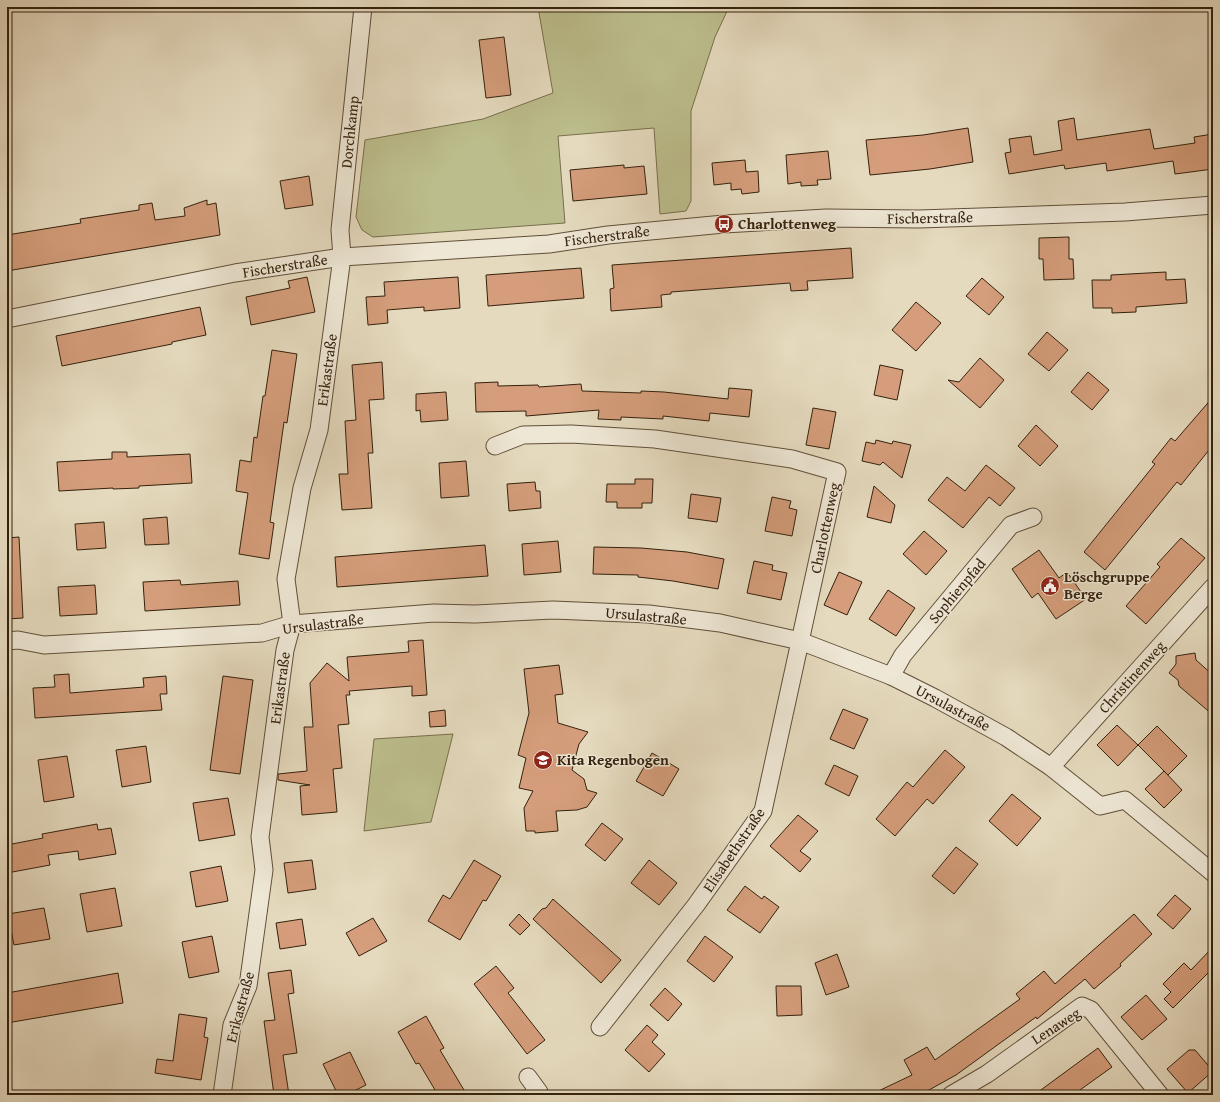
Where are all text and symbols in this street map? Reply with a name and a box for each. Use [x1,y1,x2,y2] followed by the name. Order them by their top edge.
[335,95,364,169] street label: Dorchkamp
[887,206,973,229] street label: Fischerstraße
[713,213,735,235] bus stop icon: Charlottenweg
[738,213,836,234] place label: Charlottenweg
[563,220,651,251] street label: Fischerstraße
[241,248,329,283] street label: Fischerstraße
[311,332,342,407] street label: Erikastraße
[805,480,845,575] street label: Charlottenweg
[923,554,990,628] street label: Sophienpfad
[1064,566,1150,604] place label: Löschgruppe Berge
[1039,575,1061,597] public building icon: Löschgruppe Berge
[604,601,688,630] street label: Ursulastraße
[281,608,365,639] street label: Ursulastraße
[1093,635,1170,718] street label: Christinenweg
[264,650,295,725] street label: Erikastraße
[912,679,994,736] street label: Ursulastraße
[532,749,554,771] school or university icon: Kita Regenbogen
[557,749,669,770] place label: Kita Regenbogen
[698,803,770,896] street label: Elisabethstraße
[220,969,259,1045] street label: Erikastraße
[1027,1002,1085,1049] street label: Lenaweg

